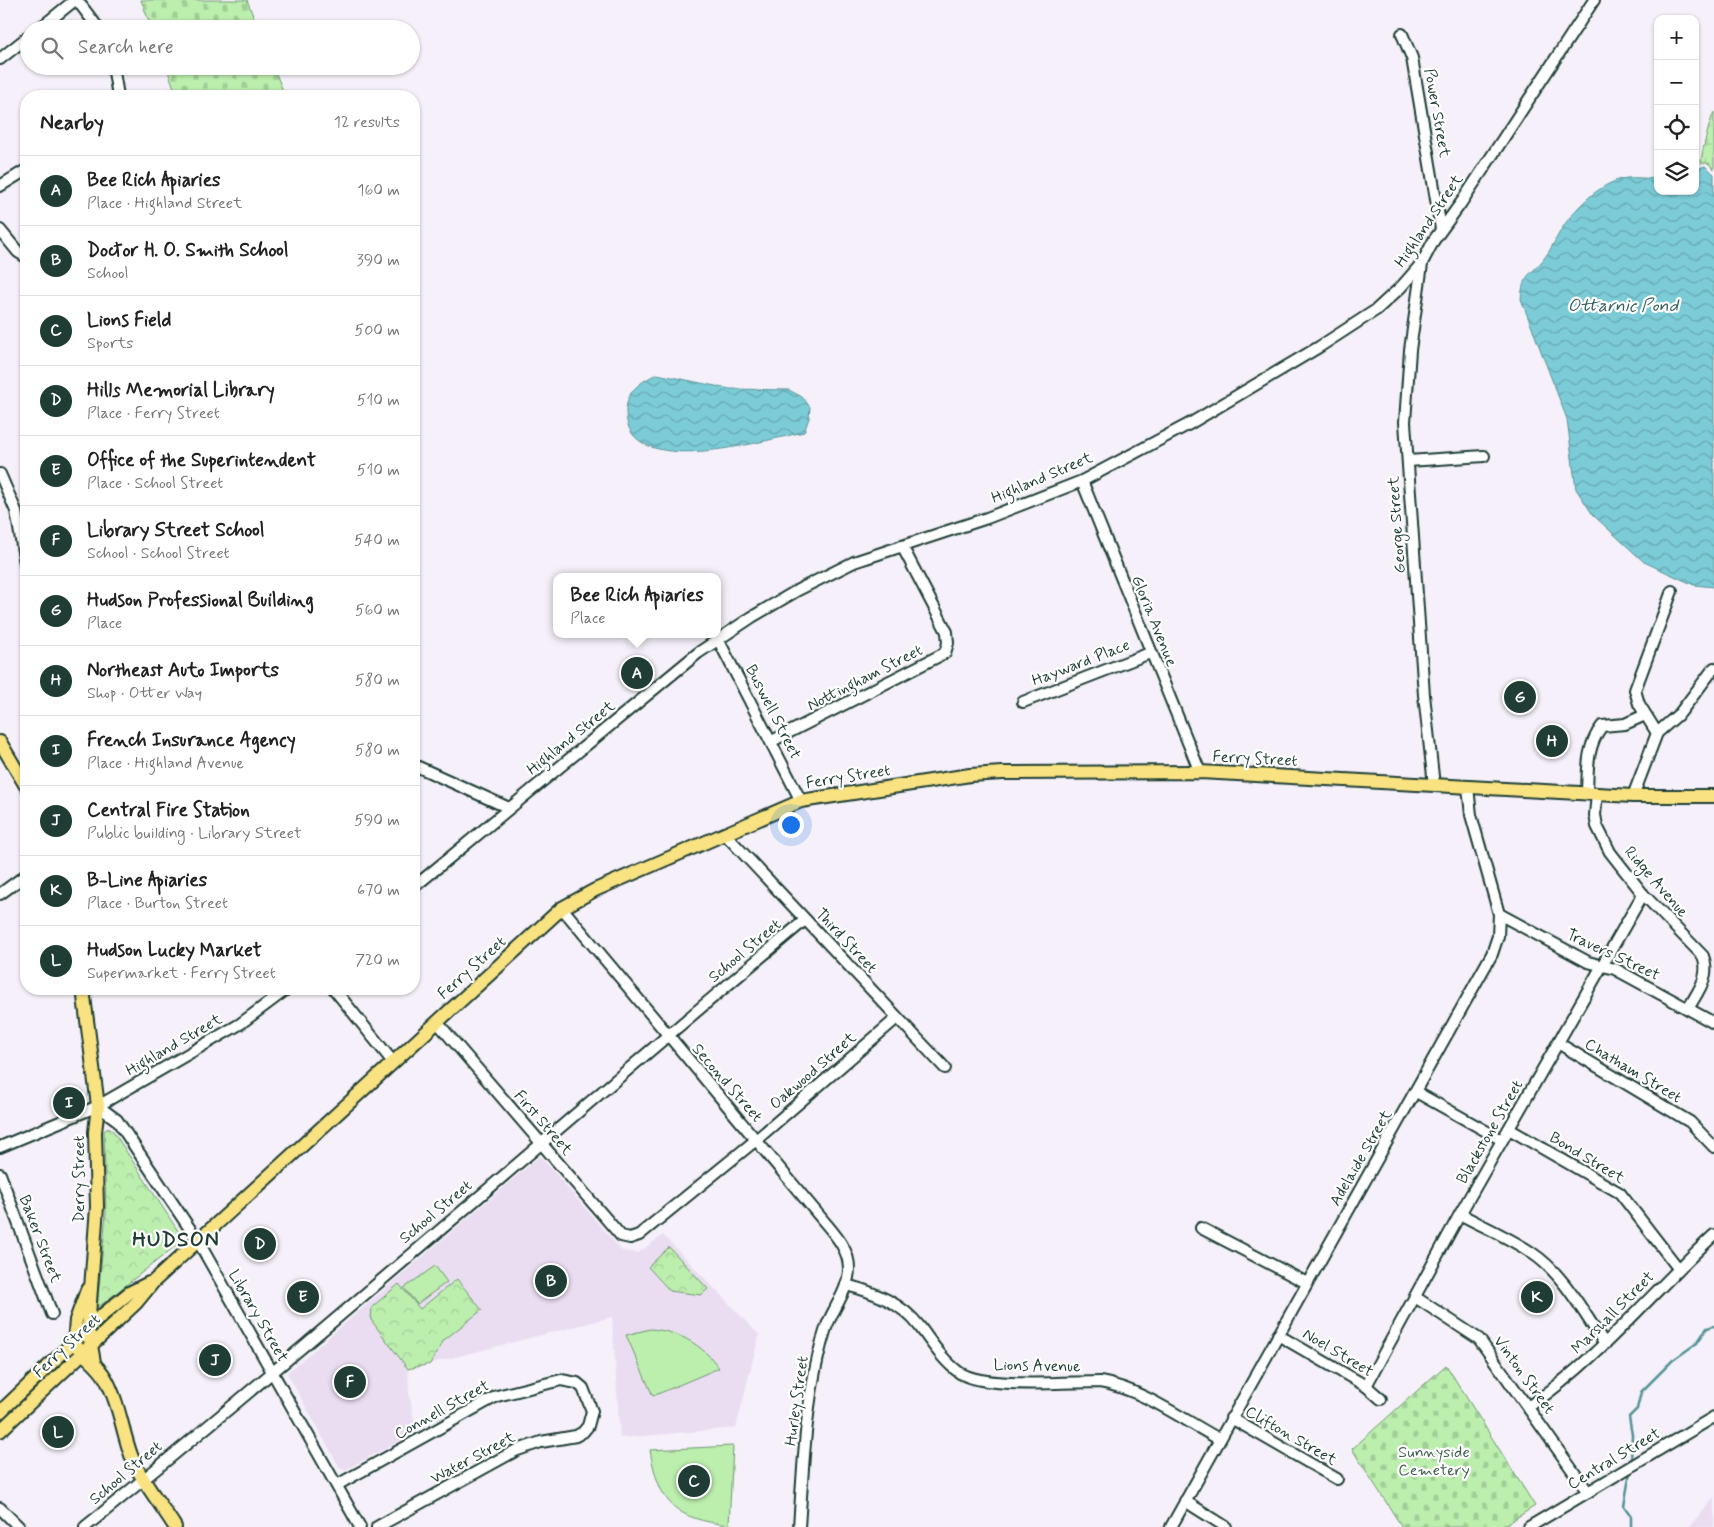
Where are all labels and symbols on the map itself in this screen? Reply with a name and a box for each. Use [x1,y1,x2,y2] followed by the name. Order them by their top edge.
[1419,67,1455,160] street label: Power Street
[1390,170,1469,272] street label: Highland Street
[1568,294,1680,318] water label: Ottarnic Pond
[988,447,1097,510] street label: Highland Street
[1383,475,1412,574] street label: George Street
[1126,572,1182,670] street label: Gloria Avenue
[1029,635,1133,691] street label: Hayward Place
[804,640,927,717] street label: Nottingham Street
[621,654,653,692] pin: A
[740,661,806,763] street label: Buswell Street
[1504,678,1536,716] pin: G
[522,695,621,781] street label: Highland Street
[1536,722,1568,760] pin: H
[1212,746,1298,772] street label: Ferry Street
[804,760,892,794] street label: Ferry Street
[778,812,804,838] your location
[1618,842,1693,923] street label: Ridge Avenue
[810,904,882,978] street label: Third Street
[704,914,786,988] street label: School Street
[1563,924,1664,986] street label: Travers Street
[433,932,511,1004] street label: Ferry Street
[122,1009,227,1082] street label: Highland Street
[765,1027,861,1114] street label: Oakwood Street
[1581,1034,1685,1108] street label: Chatham Street
[687,1039,767,1127] street label: Second Street
[1452,1076,1528,1188] street label: Blackstone Street
[53,1084,85,1122] pin: I
[509,1086,577,1160] street label: First Street
[1325,1106,1397,1210] street label: Adelaide Street
[1545,1127,1629,1189] street label: Bond Street
[69,1135,90,1223] street label: Derry Street
[395,1175,477,1249] street label: School Street
[14,1192,67,1286] street label: Baker Street
[244,1225,276,1263] pin: D
[132,1226,220,1254] district label: HUDSON
[535,1262,567,1300] pin: B
[223,1266,293,1366] street label: Library Street
[1567,1267,1659,1359] street label: Marshall Street
[287,1278,319,1316] pin: E
[1521,1278,1553,1316] pin: K
[29,1309,105,1383] street label: Ferry Street
[1299,1324,1378,1383] street label: Noel Street
[1489,1332,1559,1418] street label: Vinton Street
[199,1341,231,1379] pin: J
[780,1355,814,1447] street label: Hurley Street
[993,1355,1081,1377] street label: Lions Avenue
[334,1363,366,1401] pin: F
[391,1375,494,1445] street label: Connell Street
[1241,1401,1341,1471] street label: Clifton Street
[42,1413,74,1451] pin: L
[1564,1423,1665,1495] street label: Central Street
[427,1427,519,1489] street label: Water Street
[85,1436,167,1510] street label: School Street
[1398,1442,1470,1481] park label: Sunnyside Cemetery
[678,1462,710,1500] pin: C

